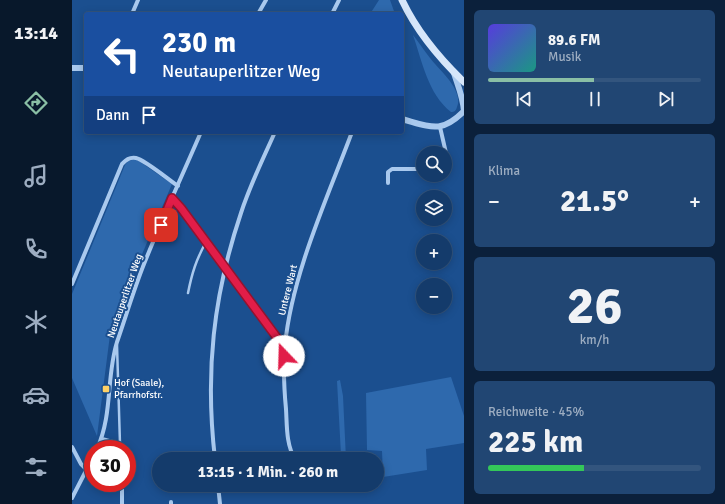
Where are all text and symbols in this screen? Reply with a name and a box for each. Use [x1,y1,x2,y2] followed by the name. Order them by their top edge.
[14,22,58,44] text: 13:14
[162,26,236,60] text: 230 m
[96,28,148,80] icon: left
[548,31,600,49] text: 89.6 FM
[548,49,581,65] text: Musik
[162,60,321,82] text: Neutauperlitzer Weg
[513,88,535,110] icon: previous
[584,88,606,110] icon: pause
[655,88,677,110] icon: next
[22,89,50,117] icon: directions
[138,104,160,126] icon: arrive
[96,106,130,124] text: Dann
[416,146,452,314] map controls
[416,146,452,182] button: search
[22,162,50,190] icon: music
[488,163,520,179] text: Klima
[560,183,629,220] text: 21.5°
[488,188,500,215] text: −
[689,188,701,215] text: +
[416,190,452,226] button: layers
[144,208,178,242] pin
[150,214,172,236] icon: arrive
[416,234,452,270] button: +
[22,235,50,263] icon: phone
[105,252,145,340] street label: Neutauperlitzer Weg
[276,263,300,317] street label: Untere Wart
[566,274,623,338] text: 26
[416,278,452,314] button: −
[22,308,50,336] icon: climate
[580,332,609,348] text: km/h
[263,335,305,377] position arrow
[114,377,165,401] place label: Hof (Saale), Pfarrhofstr.
[22,381,50,409] icon: car
[101,384,111,394] marker: Hof (Saale), Pfarrhofstr.
[488,404,584,420] text: Reichweite · 45%
[488,424,583,461] text: 225 km
[84,440,136,492] speed limit sign: 30
[22,453,50,481] icon: filters
[198,463,338,481] text: 13:15 · 1 Min. · 260 m

